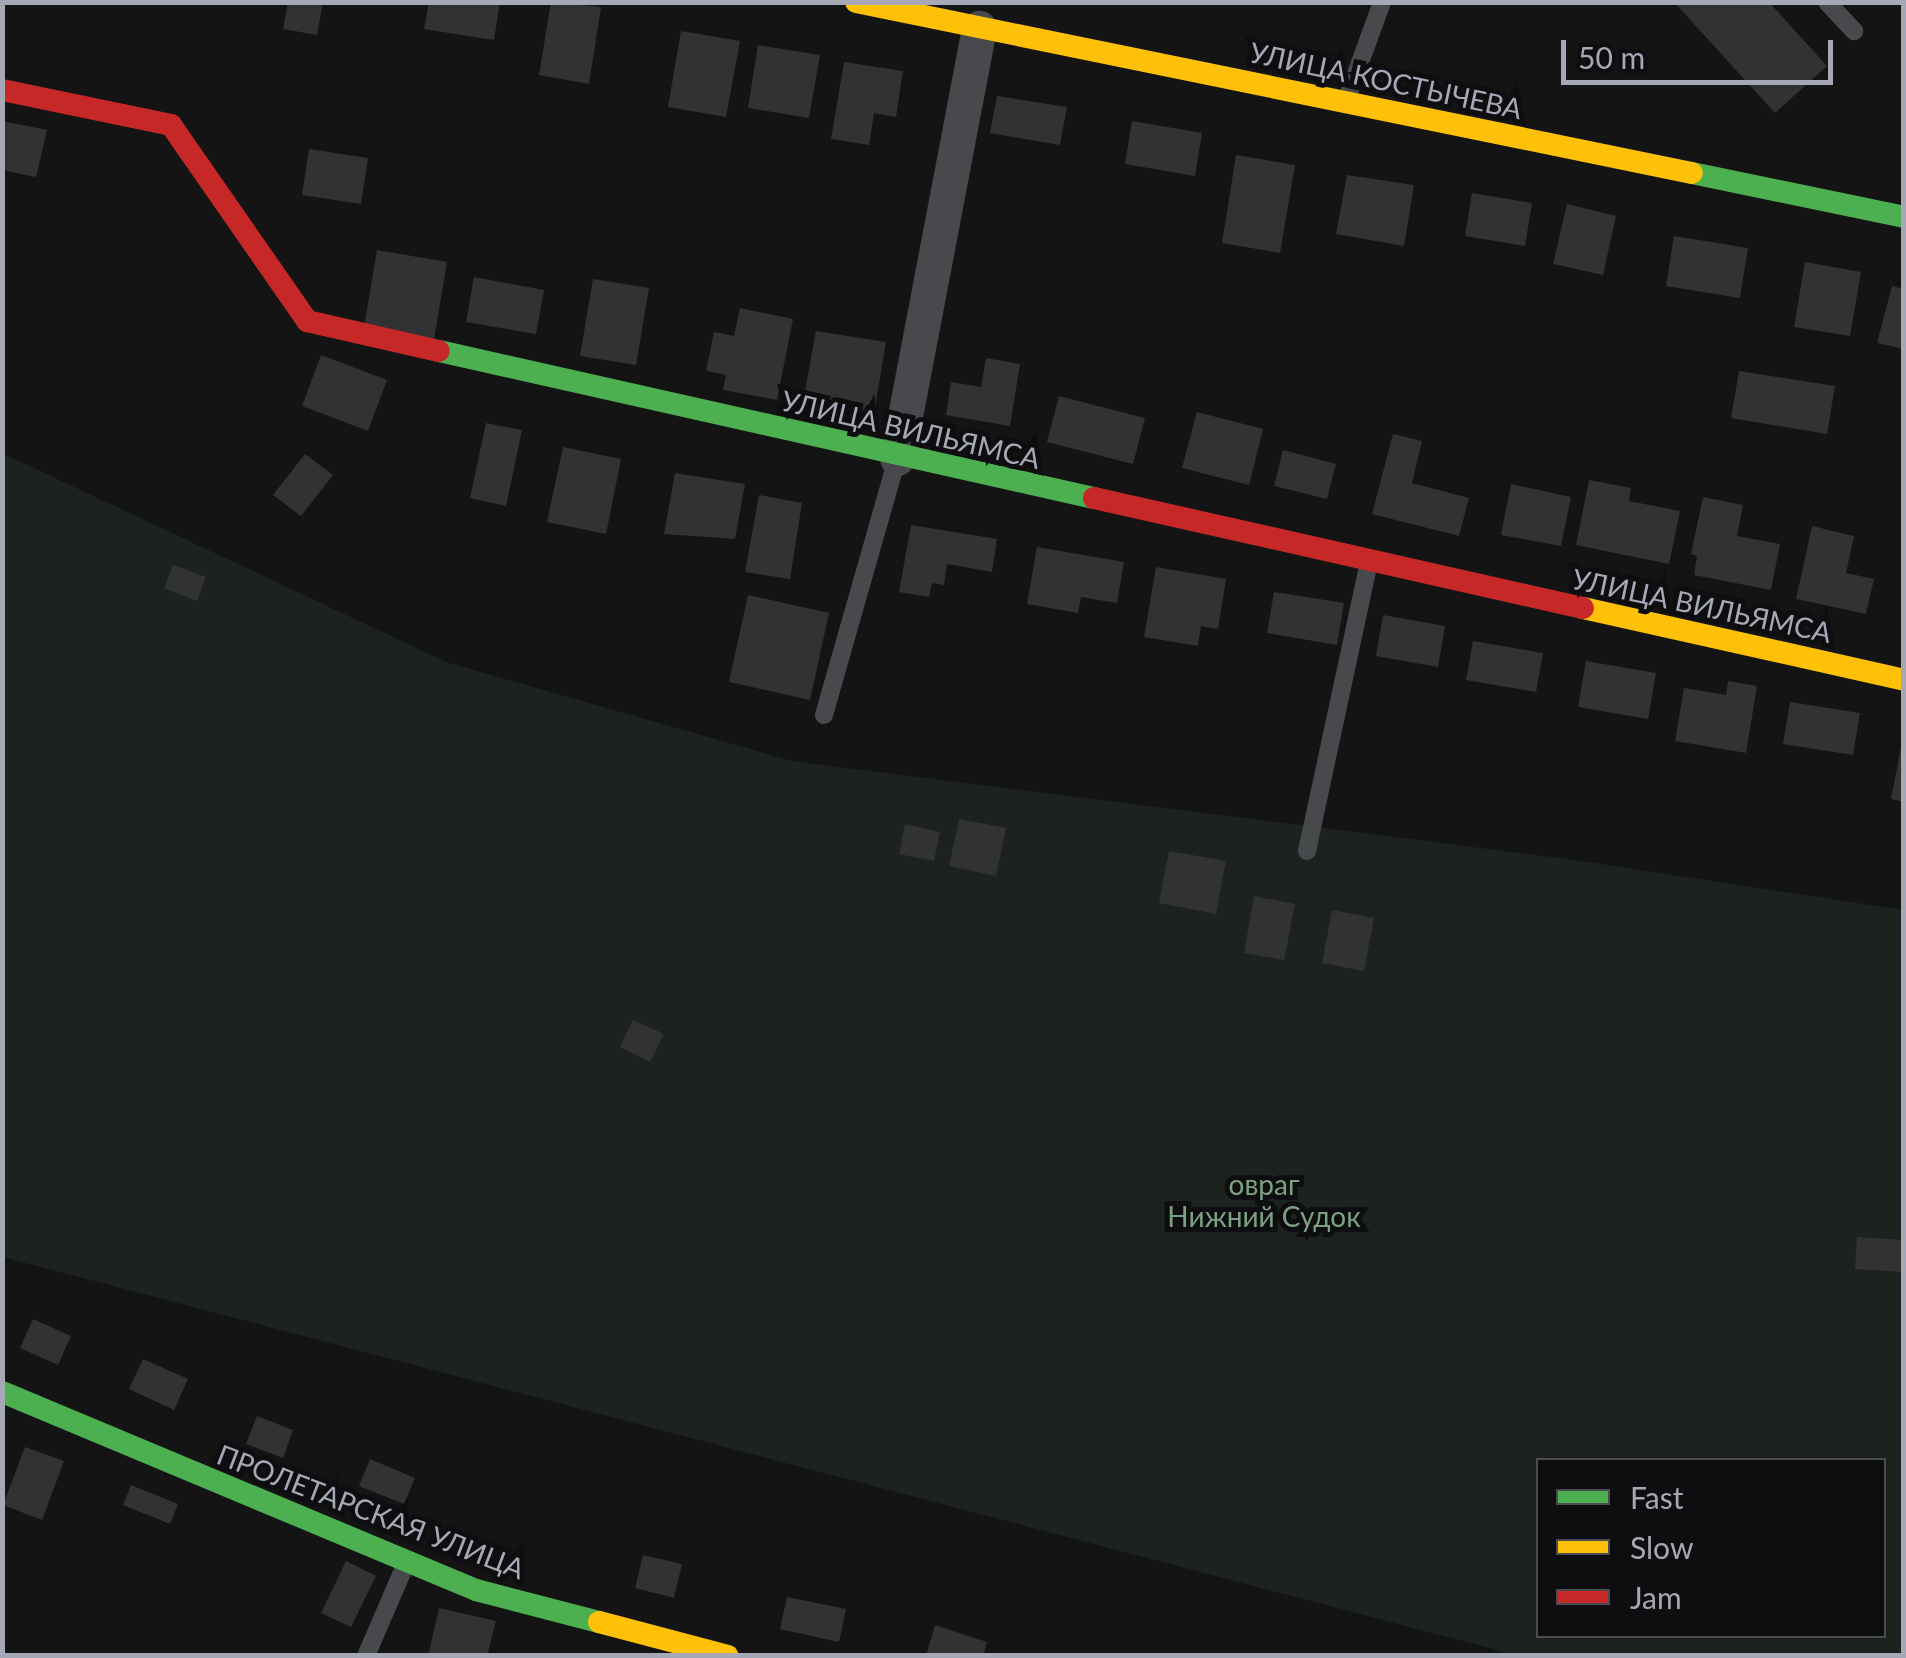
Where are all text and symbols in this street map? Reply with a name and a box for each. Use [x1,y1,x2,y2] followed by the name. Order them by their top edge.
[1566,20,1838,82] scale bar
[1247,35,1525,125] street label: УЛИЦА КОСТЫЧЕВА
[1578,39,1645,75] text: 50 m
[778,383,1044,475] street label: УЛИЦА ВИЛЬЯМСА
[1569,561,1835,649] street label: УЛИЦА ВИЛЬЯМСА
[1167,1167,1361,1233] park label: овраг Нижний Судок
[213,1437,529,1585] street label: ПРОЛЕТАРСКАЯ УЛИЦА
[1536,1458,1886,1638] legend
[1630,1479,1684,1515] text: Fast
[1630,1529,1693,1565] text: Slow
[1630,1579,1682,1615] text: Jam

